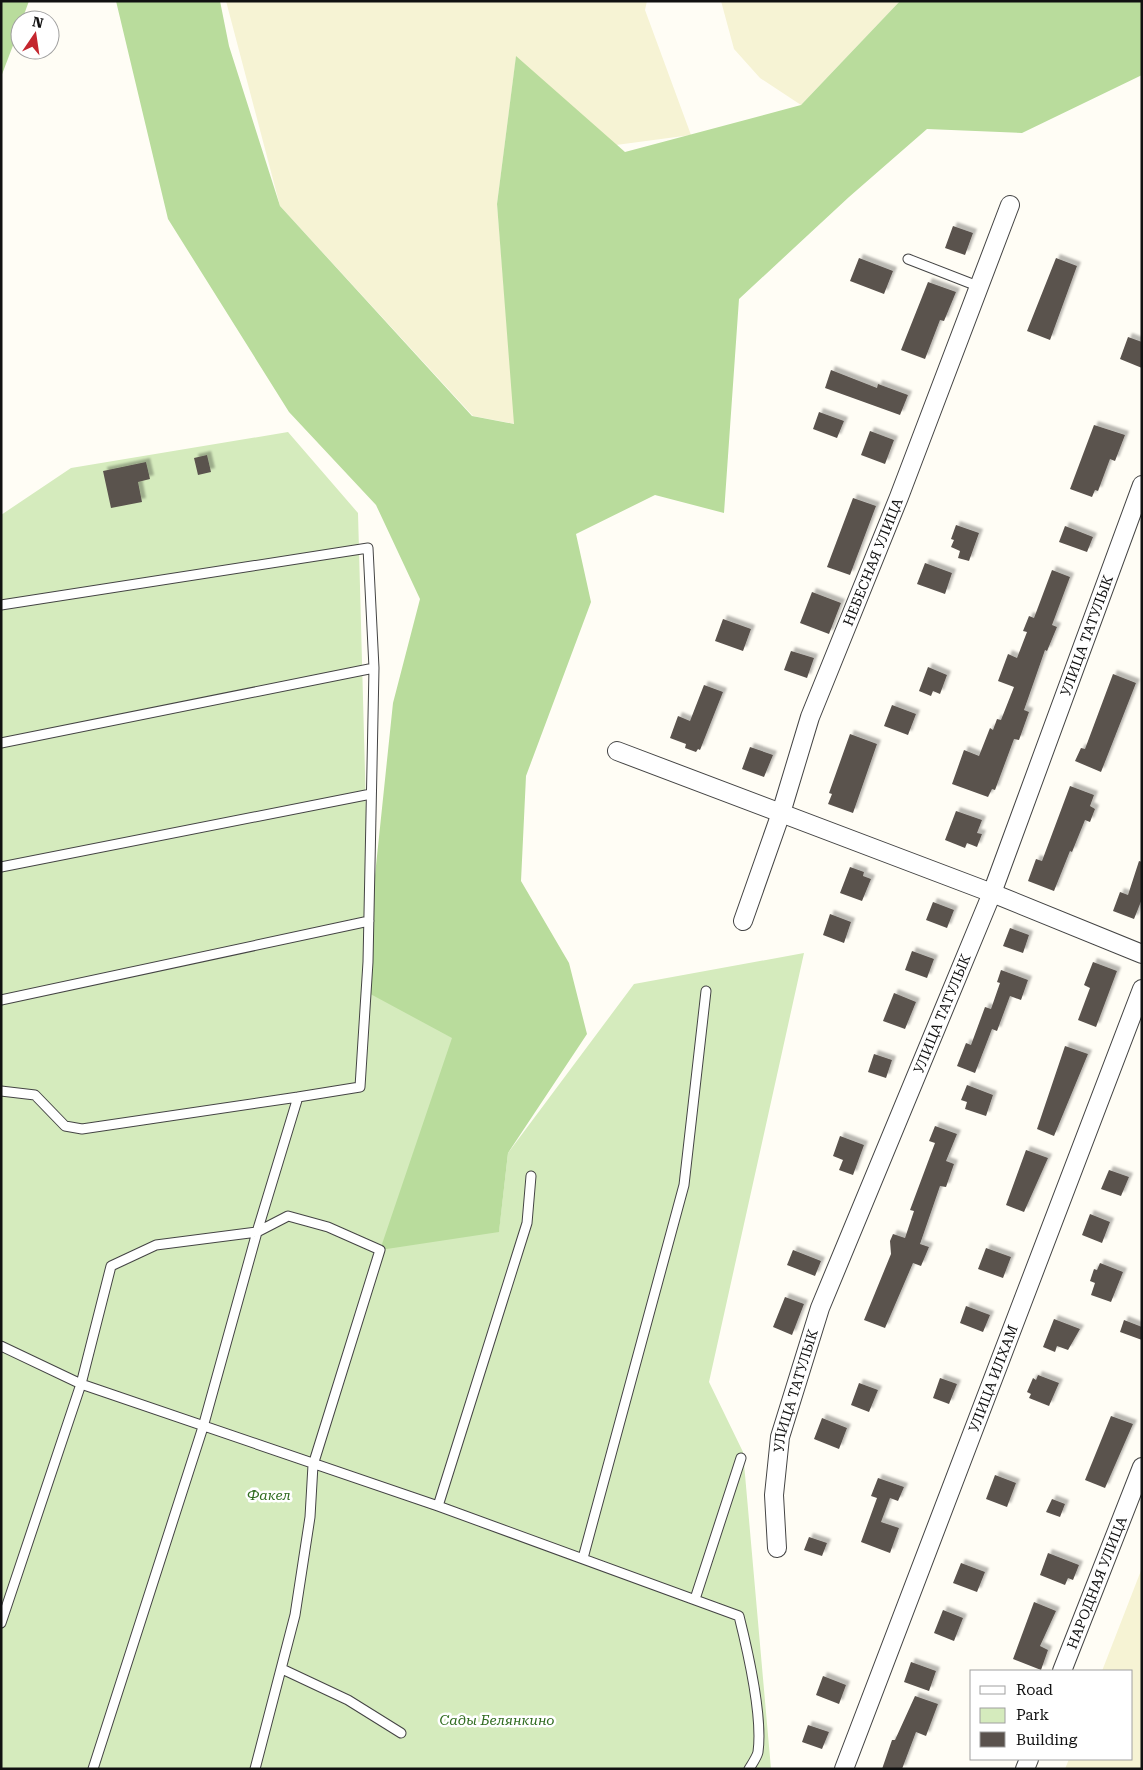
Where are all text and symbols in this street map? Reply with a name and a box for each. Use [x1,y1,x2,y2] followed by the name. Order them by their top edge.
[10,10,60,60] north arrow
[31,13,45,31] text: N
[840,496,906,628] street label: НЕБЕСНАЯ УЛИЦА
[1057,573,1116,698] street label: УЛИЦА ТАТУЛЫК
[910,952,974,1076] street label: УЛИЦА ТАТУЛЫК
[965,1323,1021,1434] street label: УЛИЦА ИЛХАМ
[770,1327,821,1453] street label: УЛИЦА ТАТУЛЫК
[247,1487,291,1503] park label: Факел
[1064,1514,1130,1651] street label: НАРОДНАЯ УЛИЦА
[970,1670,1133,1760] legend
[1016,1681,1053,1699] text: Road
[1016,1706,1050,1724] text: Park
[440,1712,554,1728] park label: Сады Белянкино
[1016,1731,1078,1749] text: Building

